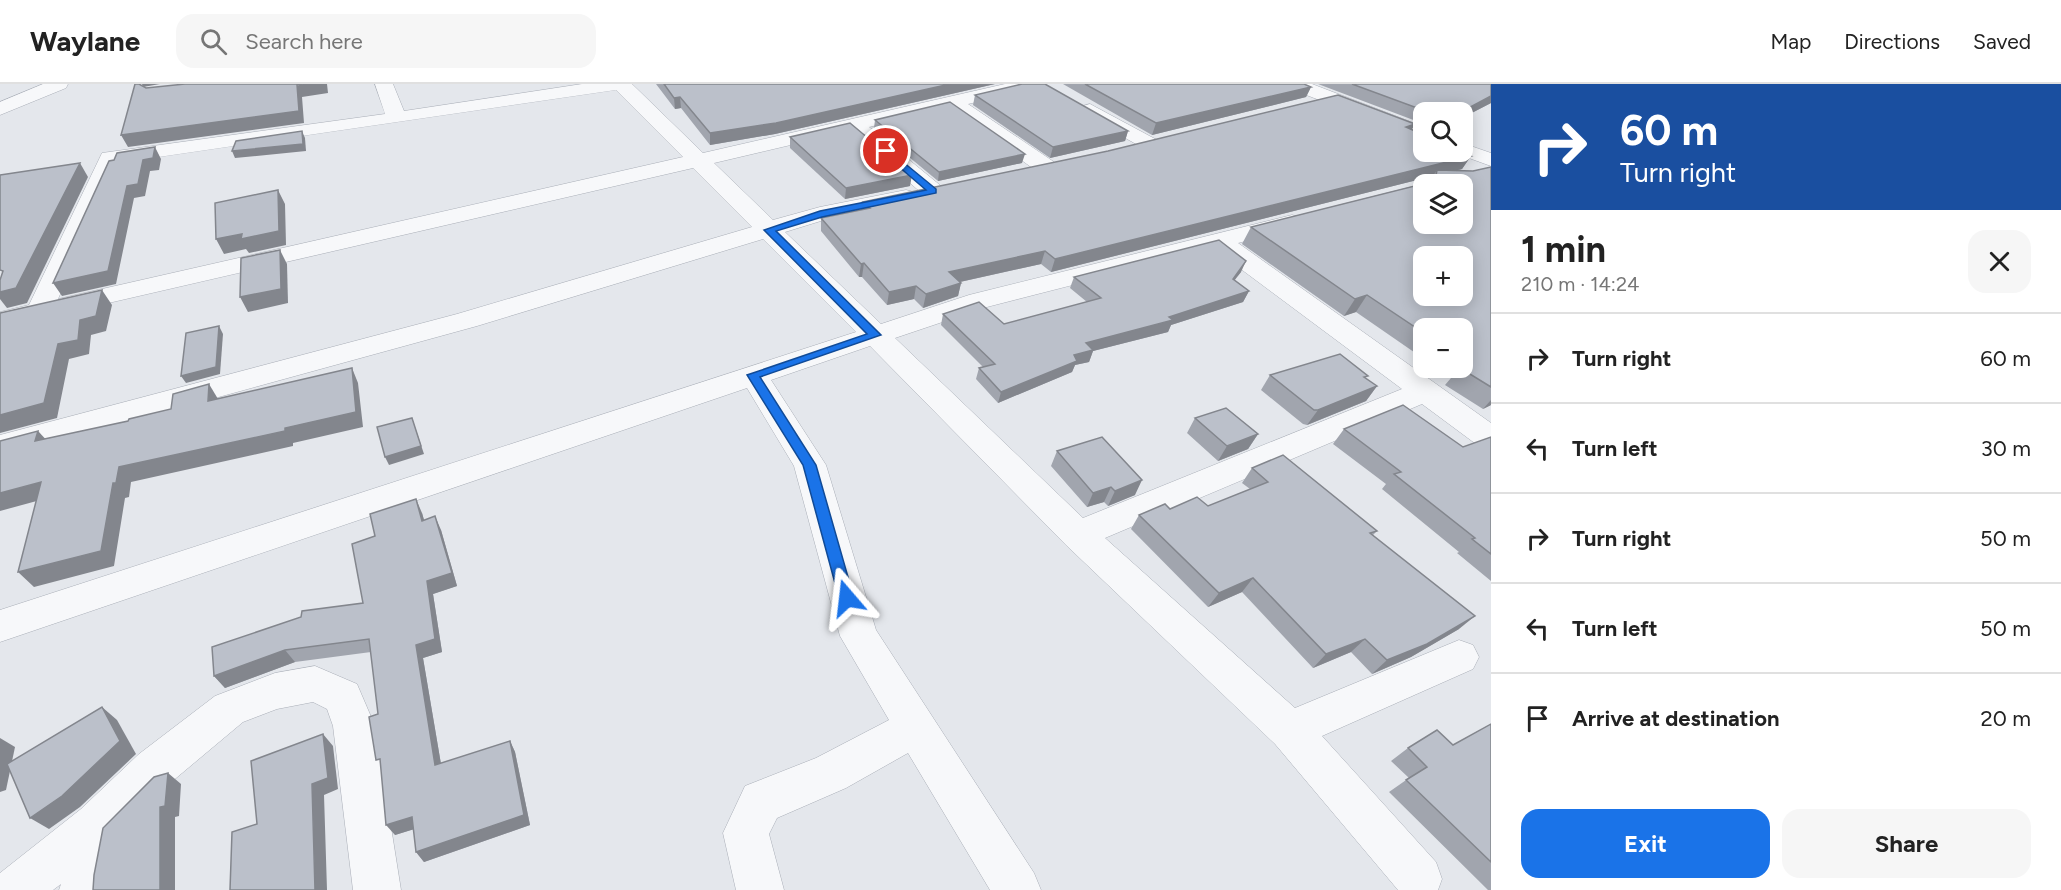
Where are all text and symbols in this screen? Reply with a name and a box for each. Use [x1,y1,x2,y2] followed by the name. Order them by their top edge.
[176,14,596,68] search box
[30,24,140,58] text: Waylane
[197,25,230,58] icon: search
[245,28,363,55] text: Search here
[1770,29,1811,54] text: Map
[1844,29,1940,54] text: Directions
[1973,29,2031,54] text: Saved
[1413,102,1473,378] map controls
[1413,102,1473,162] button: search
[1620,105,1718,156] text: 60 m
[1521,108,1599,186] icon: right
[860,125,911,176] pin
[869,134,902,167] icon: arrive
[1620,156,1736,189] text: Turn right
[1413,174,1473,234] button: layers
[1521,228,1606,271] text: 1 min
[1968,230,2031,293] button: close
[1413,246,1473,306] button: +
[1521,272,1640,296] text: 210 m · 14:24
[1413,318,1473,378] button: −
[1521,342,1554,375] icon: right
[1572,345,1671,372] text: Turn right
[1980,345,2031,372] text: 60 m
[1521,432,1554,465] icon: left
[1572,435,1658,462] text: Turn left
[1981,435,2031,462] text: 30 m
[1521,522,1554,555] icon: right
[1572,525,1671,552] text: Turn right
[1980,525,2031,552] text: 50 m
[815,566,879,630] position arrow
[1521,612,1554,645] icon: left
[1572,615,1658,642] text: Turn left
[1980,615,2031,642] text: 50 m
[1521,702,1554,735] icon: arrive
[1572,705,1780,732] text: Arrive at destination
[1980,705,2031,732] text: 20 m
[1521,809,1770,878] button: Exit
[1782,809,2031,878] button: Share

